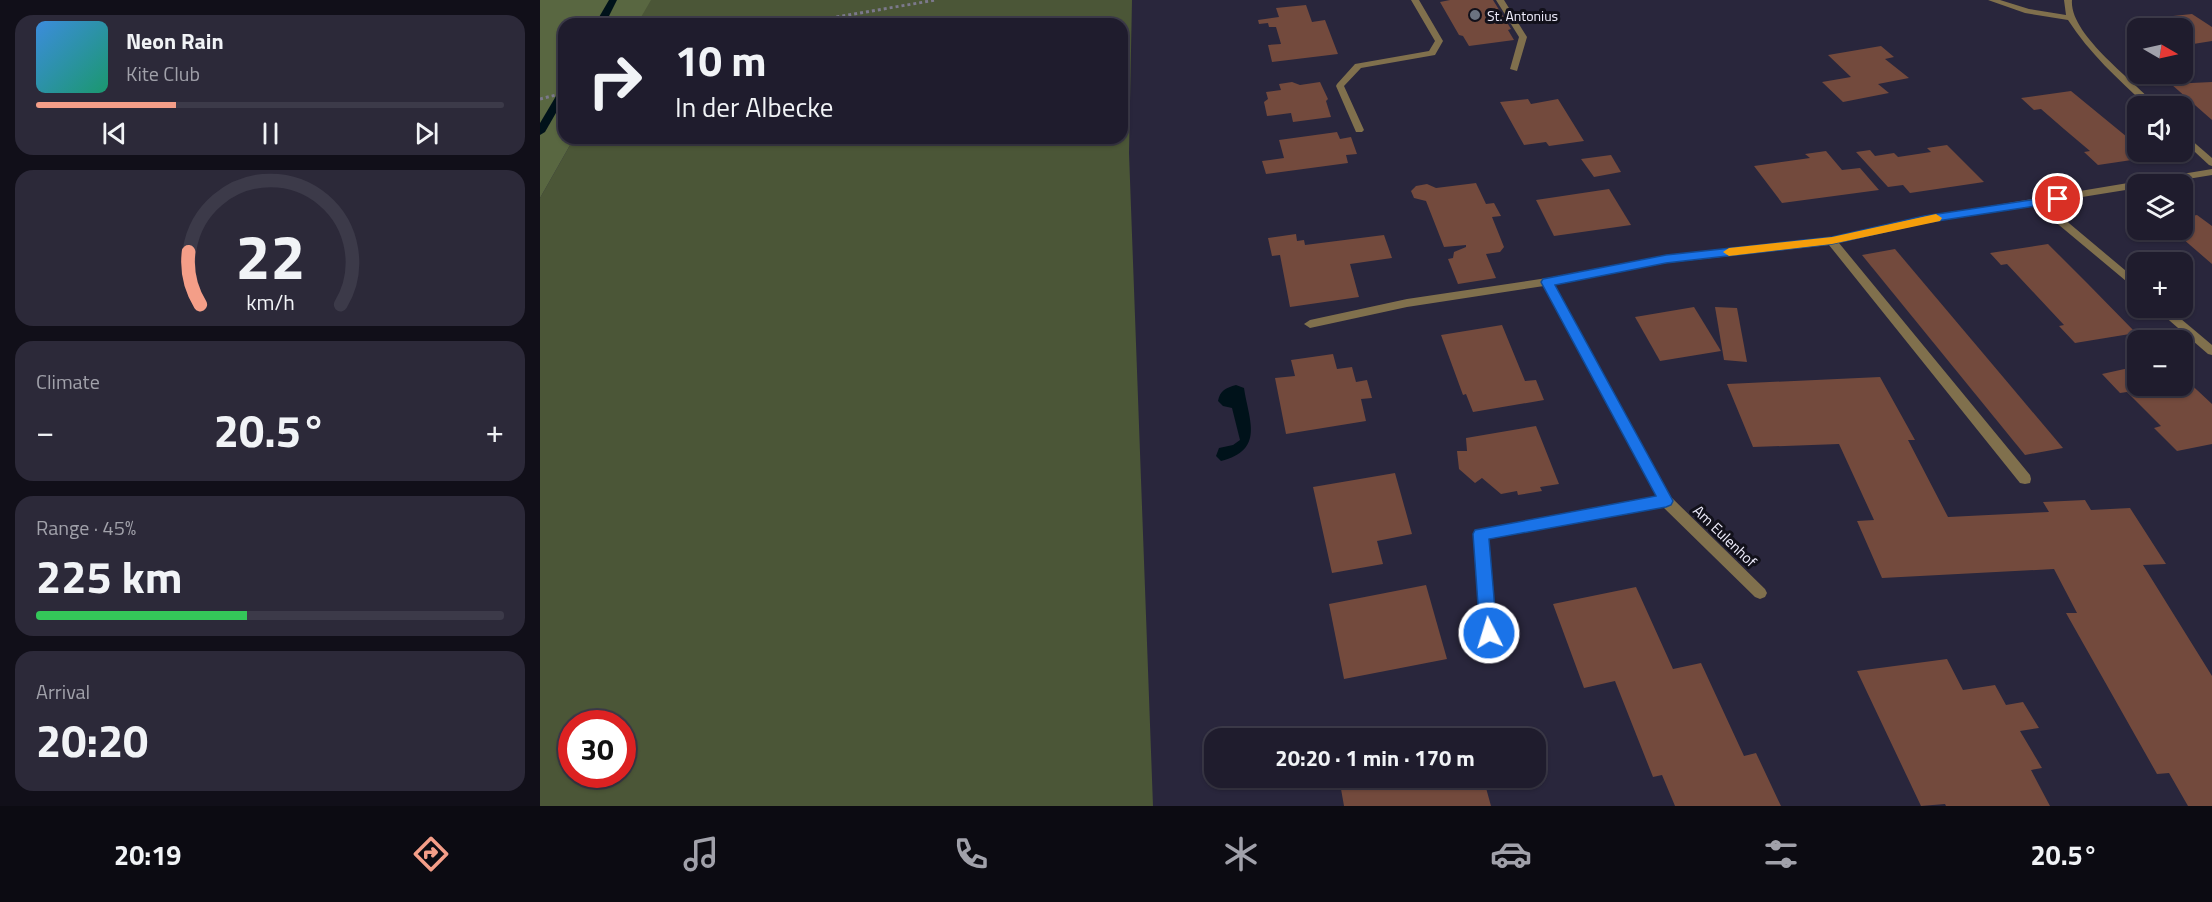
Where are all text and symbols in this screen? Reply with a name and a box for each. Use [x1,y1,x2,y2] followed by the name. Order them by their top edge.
[1487,5,1558,26] place label: St. Antonius
[1468,8,1482,22] marker: St. Antonius
[2127,18,2193,84] north arrow
[2127,18,2193,396] map controls
[126,24,224,58] text: Neon Rain
[675,28,767,92] text: 10 m
[576,42,654,120] icon: right
[126,58,200,89] text: Kite Club
[675,86,833,127] text: In der Albecke
[2127,96,2193,162] button: sound
[98,117,131,150] icon: previous
[254,117,287,150] icon: pause
[410,117,443,150] icon: next
[2032,173,2083,224] pin
[2127,174,2193,240] button: layers
[2041,182,2074,215] icon: arrive
[235,208,305,303] text: 22
[2127,252,2193,318] button: +
[246,286,294,318] text: km/h
[2127,330,2193,396] button: −
[36,366,100,397] text: Climate
[214,396,326,464] text: 20.5°
[36,406,54,456] text: −
[486,406,504,456] text: +
[1688,500,1762,572] street label: Am Eulenhof
[36,512,136,543] text: Range · 45%
[36,542,182,610] text: 225 km
[1457,601,1521,665] position arrow
[36,676,90,707] text: Arrival
[36,706,148,774] text: 20:20
[558,710,636,788] speed limit sign: 30
[1275,741,1475,775] text: 20:20 · 1 min · 170 m
[410,833,452,875] icon: directions
[680,833,722,875] icon: music
[950,833,992,875] icon: phone
[1220,833,1262,875] icon: climate
[1490,833,1532,875] icon: car
[1760,833,1802,875] icon: filters
[114,834,181,875] text: 20:19
[2030,834,2098,875] text: 20.5°

